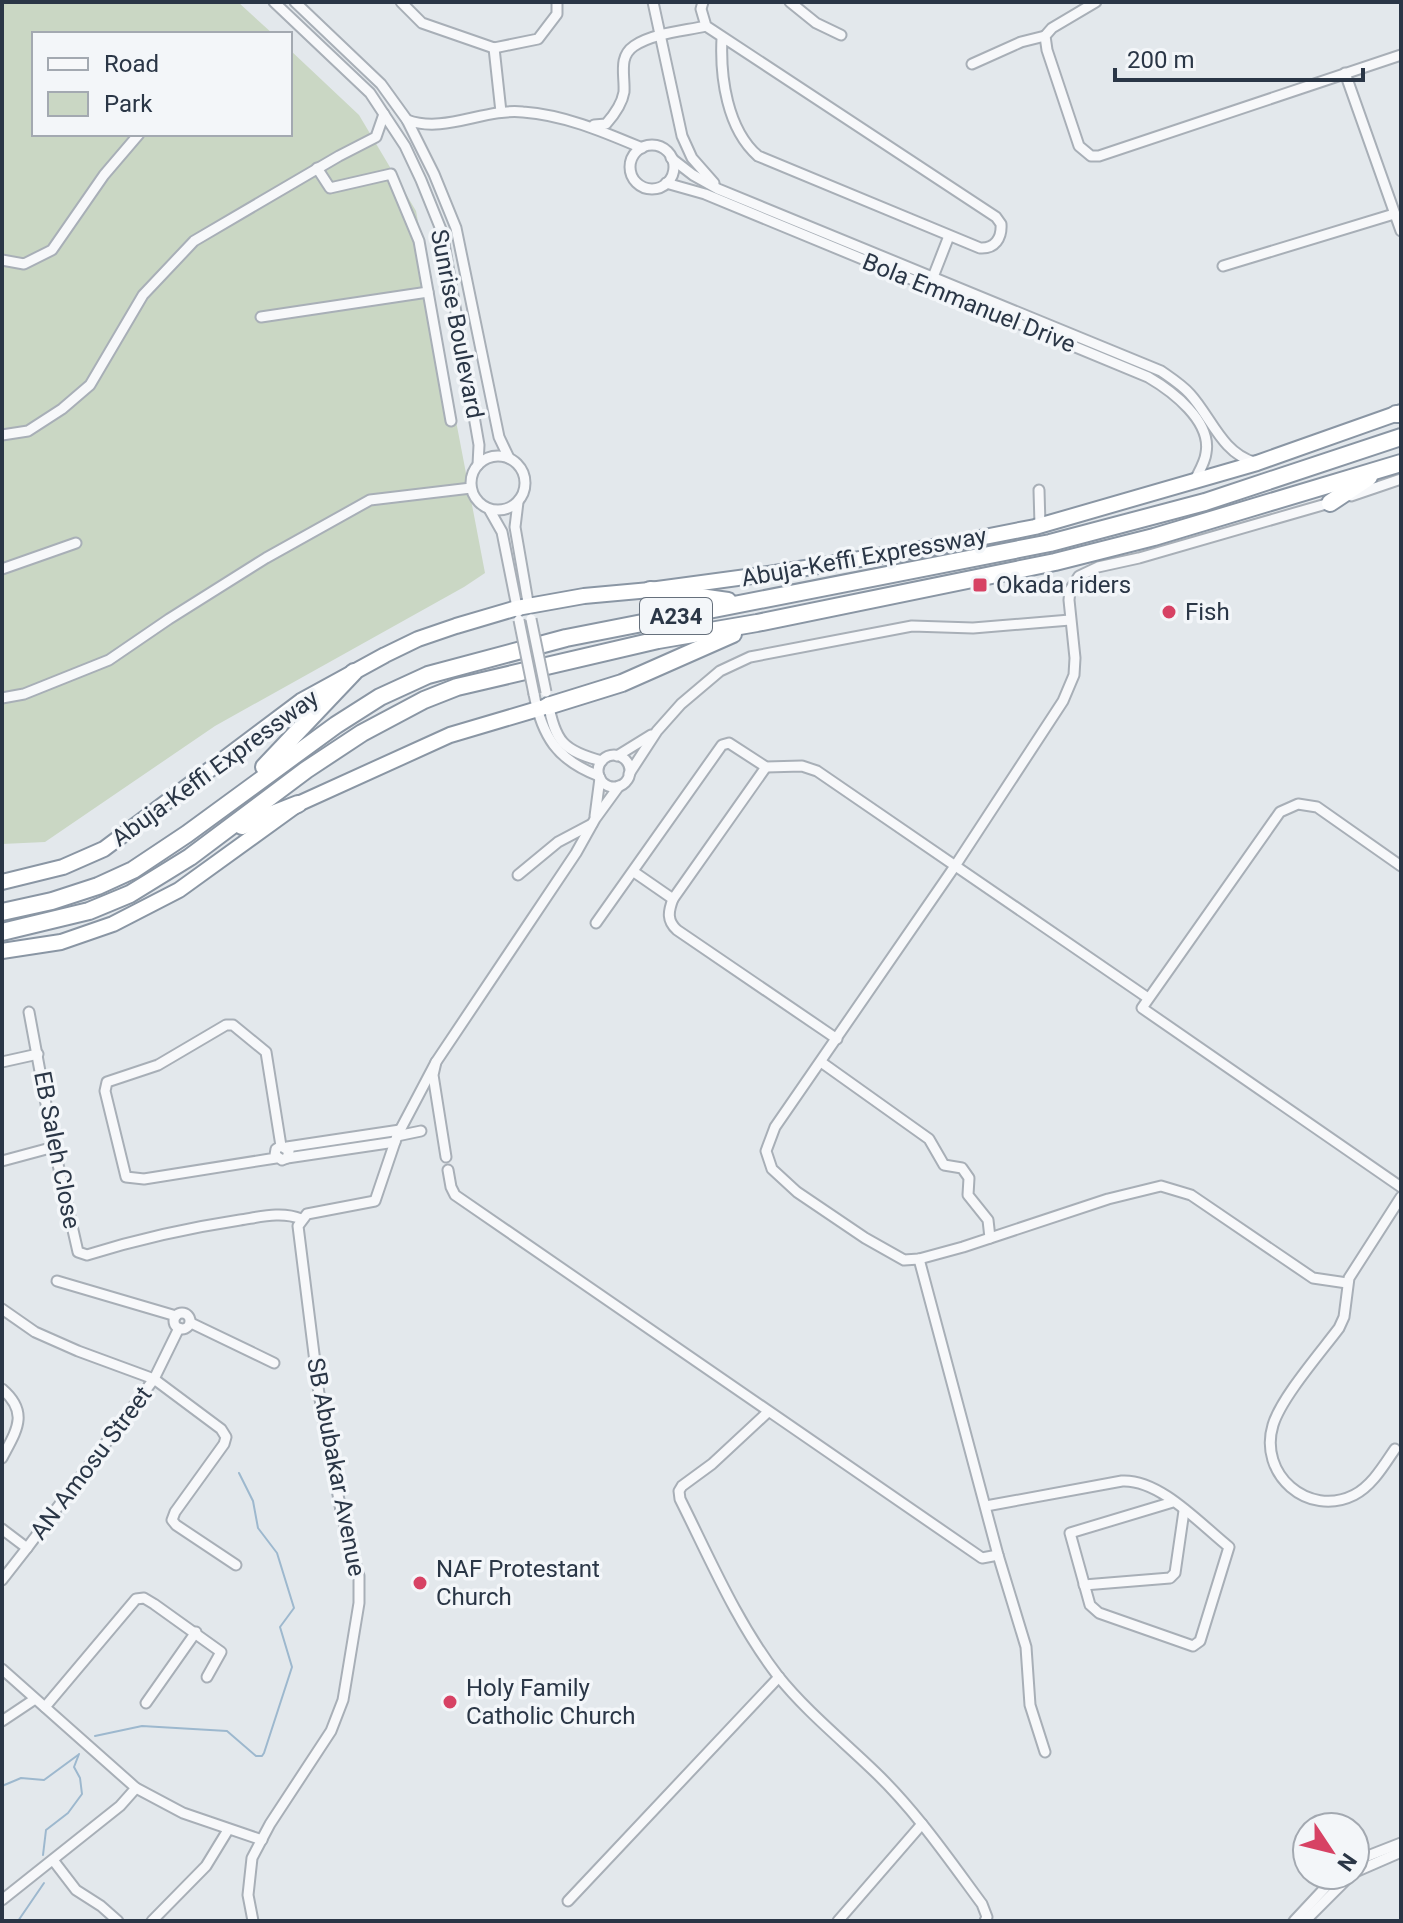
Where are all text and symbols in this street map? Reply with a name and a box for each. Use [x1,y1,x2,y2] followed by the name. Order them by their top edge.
[32,32,292,136] legend
[1115,32,1363,82] scale bar
[1127,46,1194,74] text: 200 m
[104,50,159,78] text: Road
[104,90,153,118] text: Park
[425,227,489,421] street label: Sunrise Boulevard
[858,247,1080,359] street label: Bola Emmanuel Drive
[739,522,989,592] street label: Abuja-Keffi Expressway
[996,571,1131,599] place label: Okada riders
[971,576,989,594] marker: Okada riders
[640,598,712,634] road number: A234
[1185,598,1230,626] place label: Fish
[1160,603,1178,621] marker: Fish
[106,683,324,852] street label: Abuja-Keffi Expressway
[28,1069,86,1231] street label: EB Saleh Close
[301,1355,371,1579] street label: SB Abubakar Avenue
[24,1381,158,1545] street label: AN Amosu Street
[436,1555,600,1611] place label: NAF Protestant Church
[411,1574,429,1592] marker: NAF Protestant Church
[466,1674,635,1730] place label: Holy Family Catholic Church
[441,1693,459,1711] marker: Holy Family Catholic Church
[1291,1811,1371,1891] north arrow
[1332,1849,1362,1876] text: N

